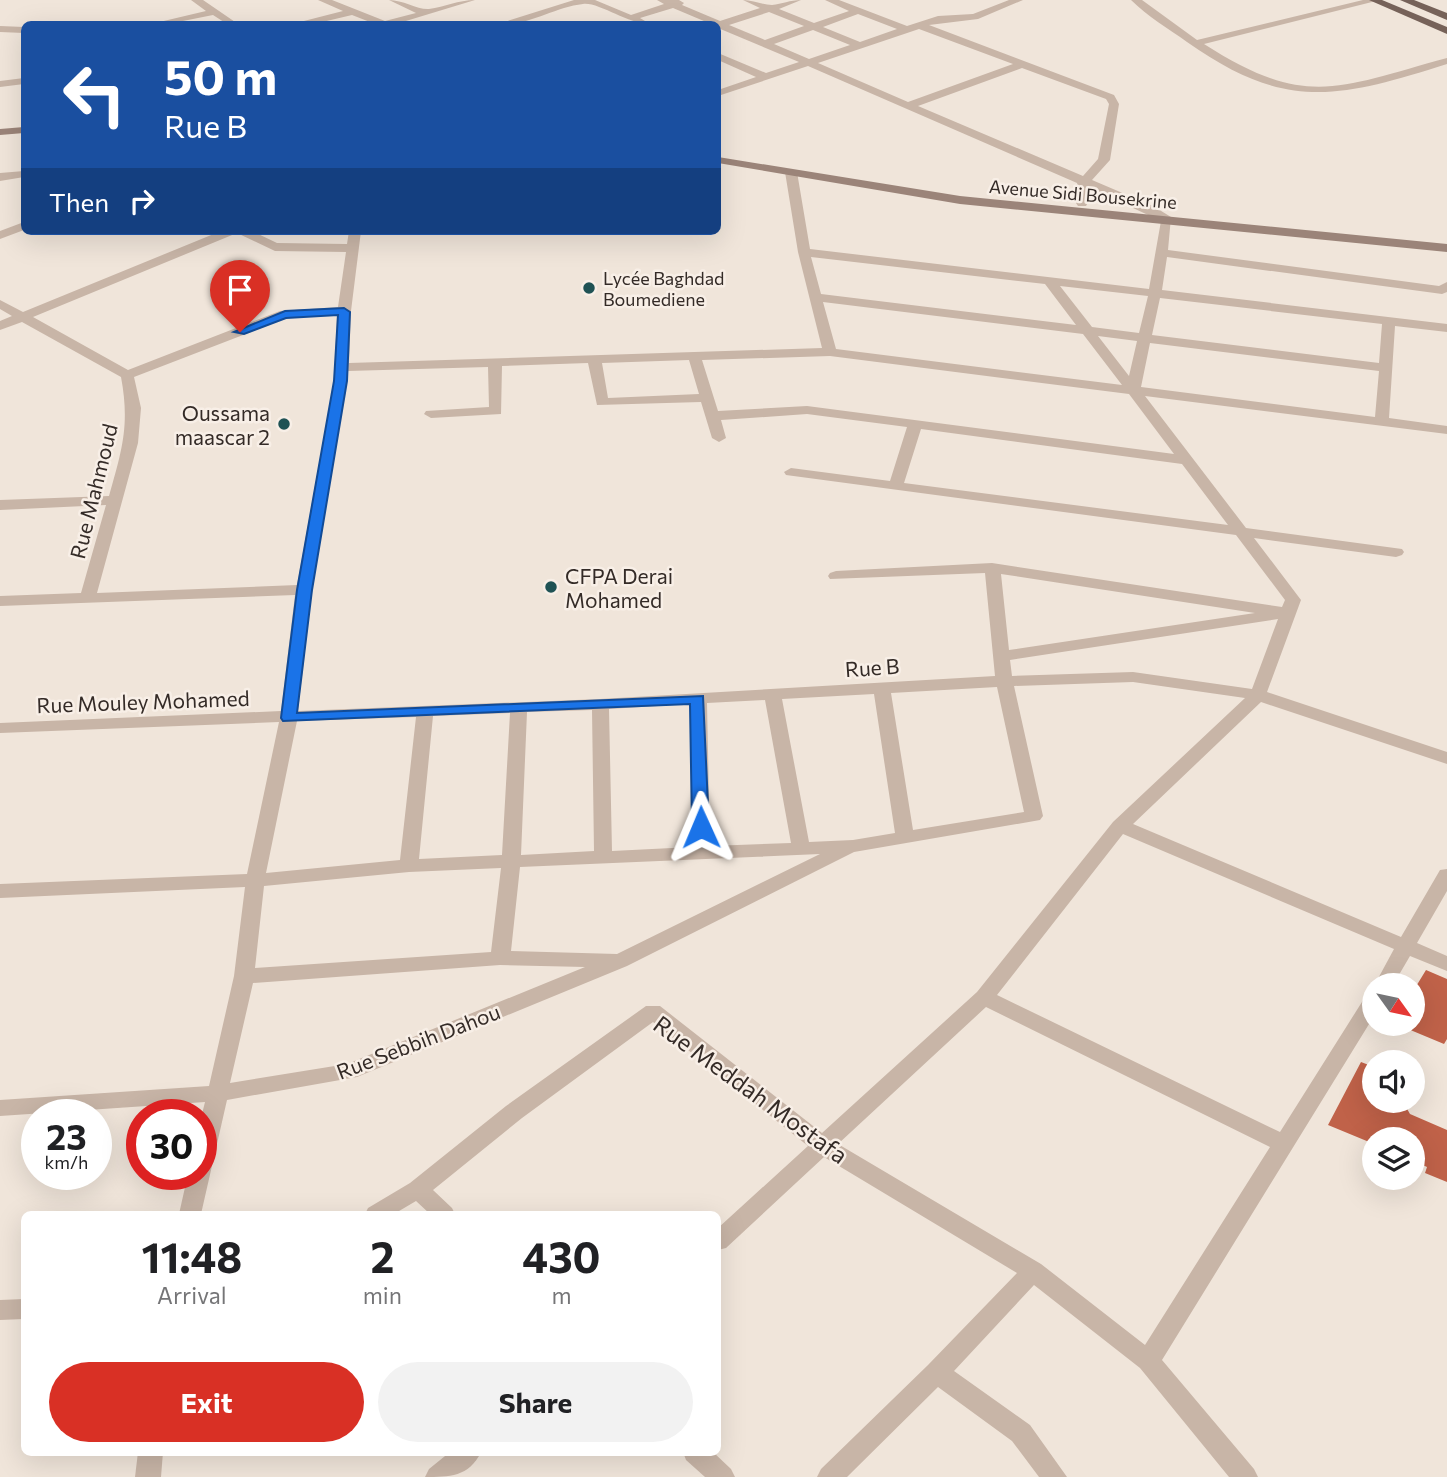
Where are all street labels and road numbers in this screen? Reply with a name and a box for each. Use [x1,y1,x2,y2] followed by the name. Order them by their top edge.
[988,175,1178,213] street label: Avenue Sidi Bousekrine
[64,421,122,561] street label: Rue Mahmoud
[844,653,900,681] street label: Rue B
[36,685,250,717] street label: Rue Mouley Mohamed
[333,998,503,1084] street label: Rue Sebbih Dahou
[648,1009,854,1169] street label: Rue Meddah Mostafa

